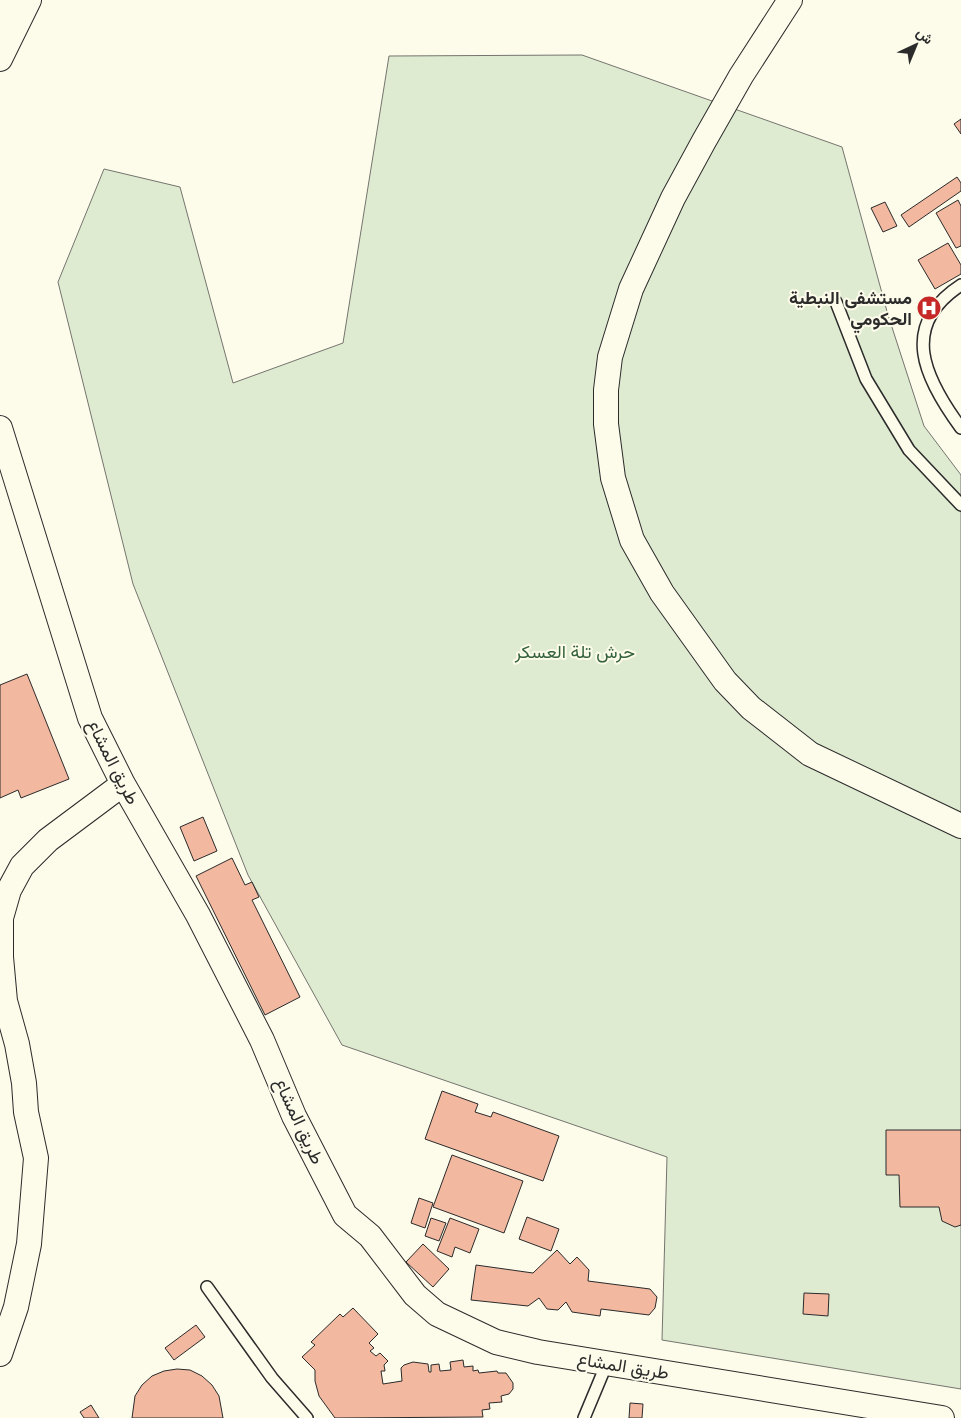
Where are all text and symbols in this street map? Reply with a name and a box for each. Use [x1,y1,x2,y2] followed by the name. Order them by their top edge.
[891,20,941,70] north arrow
[913,23,937,48] text: ش
[789,286,912,334] place label: مستشفى النبطية الحكومي
[916,295,942,321] hospital icon: مستشفى النبطية الحكومي
[514,640,635,663] park label: حرش تلة العسكر
[81,715,145,809] street label: طريق المشاع
[269,1074,329,1168] street label: طريق المشاع
[575,1347,671,1385] street label: طريق المشاع

